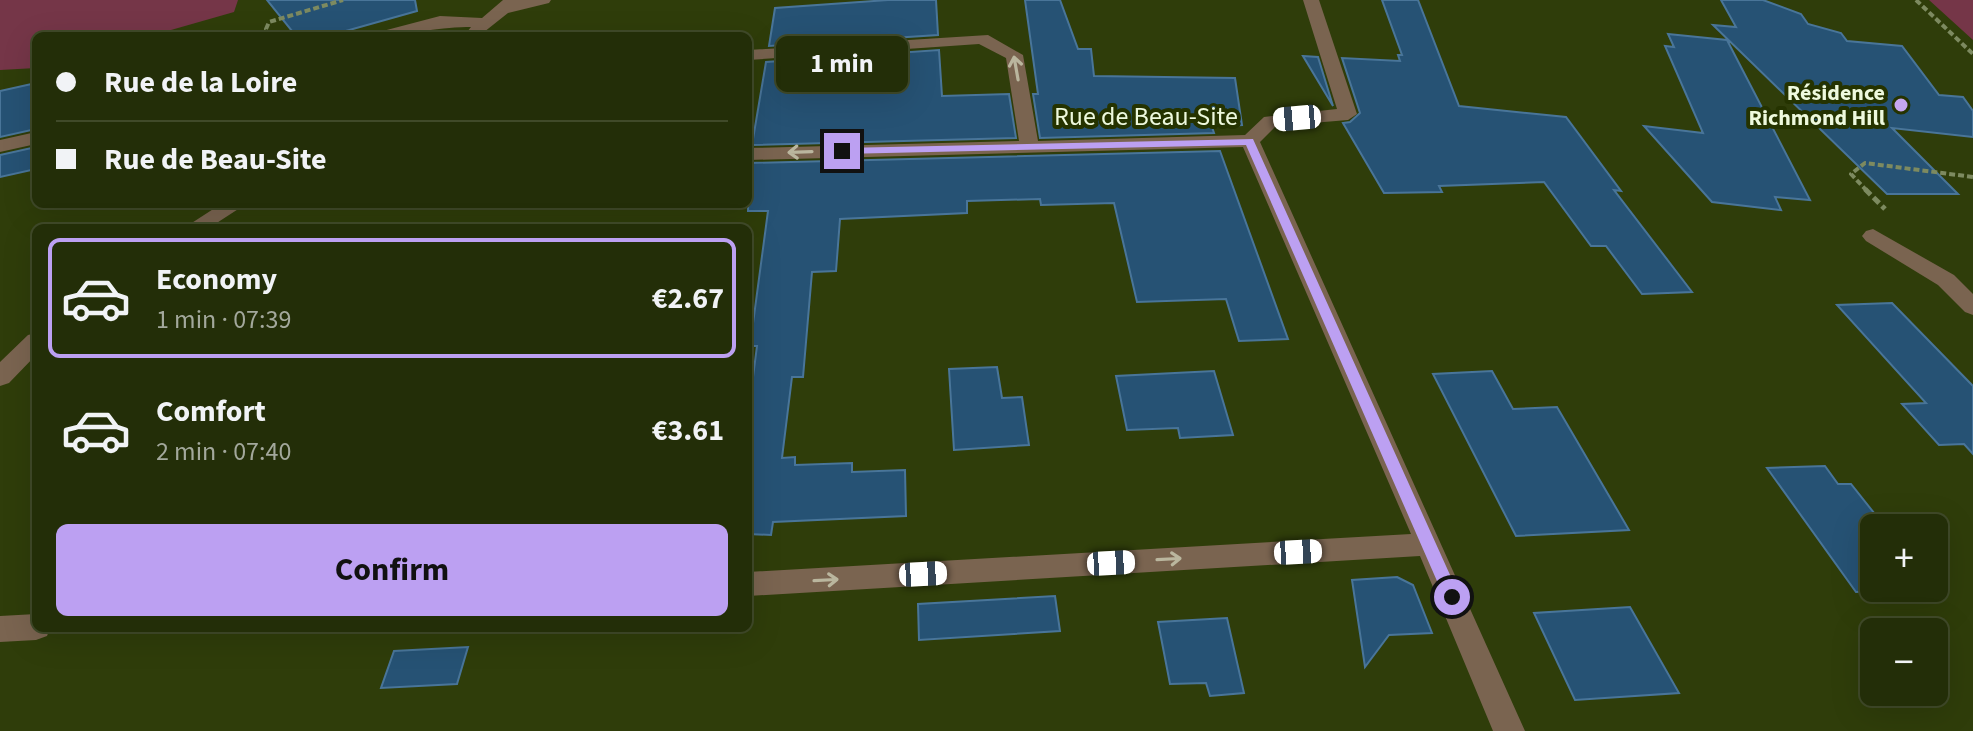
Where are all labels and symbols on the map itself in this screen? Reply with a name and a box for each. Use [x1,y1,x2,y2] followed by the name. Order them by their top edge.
[776,35,908,91] callout: 1 min
[1008,56,1023,82] one-way arrow
[1748,77,1886,134] place label: Résidence Richmond Hill
[1892,96,1910,114] marker: Résidence Richmond Hill
[1054,98,1238,135] street label: Rue de Beau-Site
[1272,104,1322,132] car
[824,133,860,169] route end
[787,144,814,160] one-way arrow
[1273,539,1323,565] car
[1086,550,1136,576] car
[1155,551,1182,566] one-way arrow
[898,561,948,587] car
[812,572,839,587] one-way arrow
[1434,579,1470,615] route start

